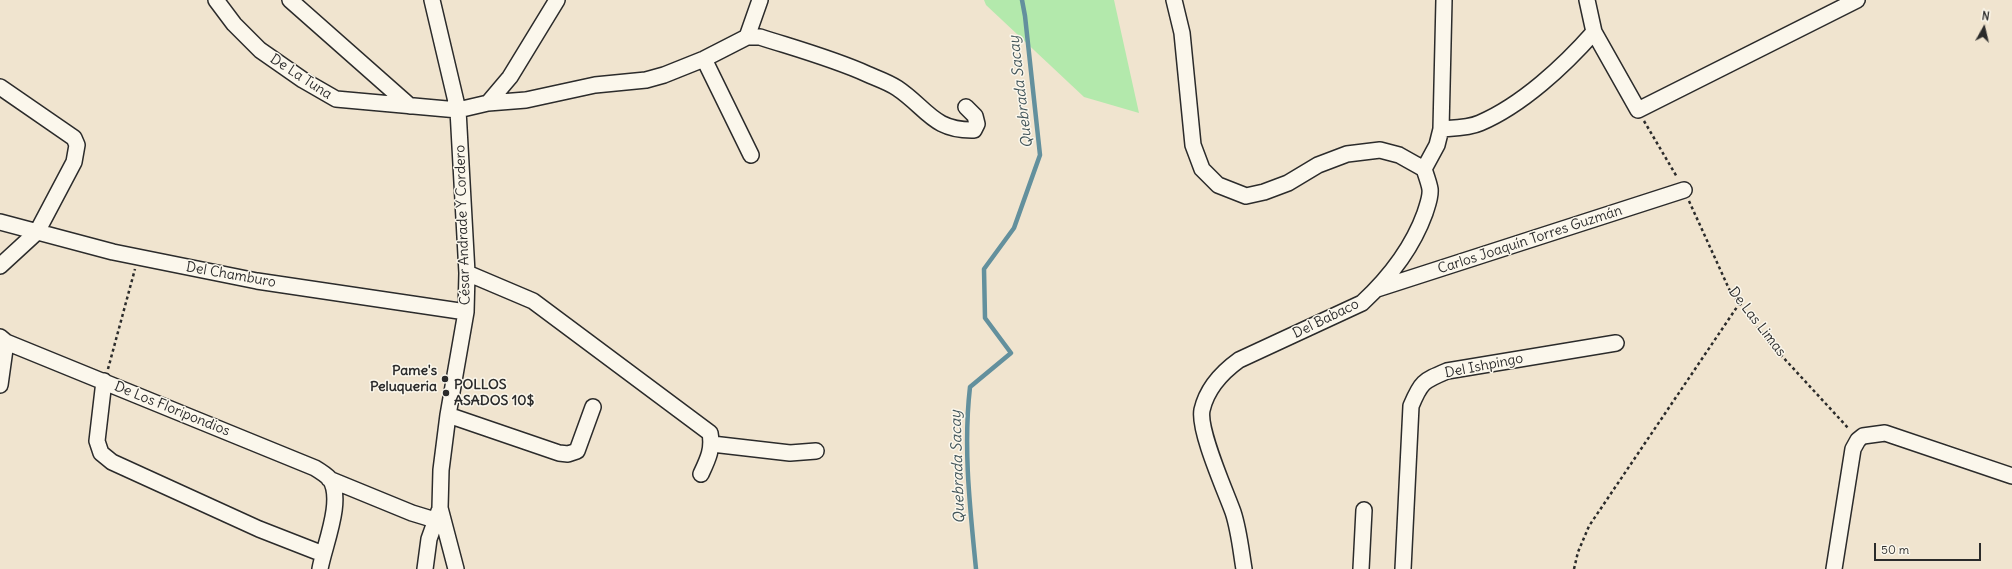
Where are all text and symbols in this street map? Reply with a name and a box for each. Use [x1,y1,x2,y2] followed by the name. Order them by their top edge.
[1964,8,2004,48] north arrow
[1981,9,1990,24] text: N
[1005,35,1037,149] water label: Quebrada Sacay
[267,51,335,103] street label: De La Tuna
[452,145,474,305] street label: César Andrade Y Cordero
[1436,202,1624,278] street label: Carlos Joaquín Torres Guzmán
[185,259,277,291] street label: Del Chamburo
[1725,284,1789,360] street label: De Las Limas
[1290,296,1362,342] street label: Del Babaco
[1443,350,1525,382] street label: Del Ishpingo
[370,363,437,396] place label: Pame's Peluqueria
[440,374,450,384] marker: Pame's Peluqueria
[454,377,534,410] place label: POLLOS ASADOS 10$
[112,378,232,440] street label: De Los Floripondios
[441,388,451,398] marker: POLLOS ASADOS 10$
[947,410,969,524] water label: Quebrada Sacay
[1876,535,1983,561] scale bar
[1881,542,1909,557] text: 50 m

